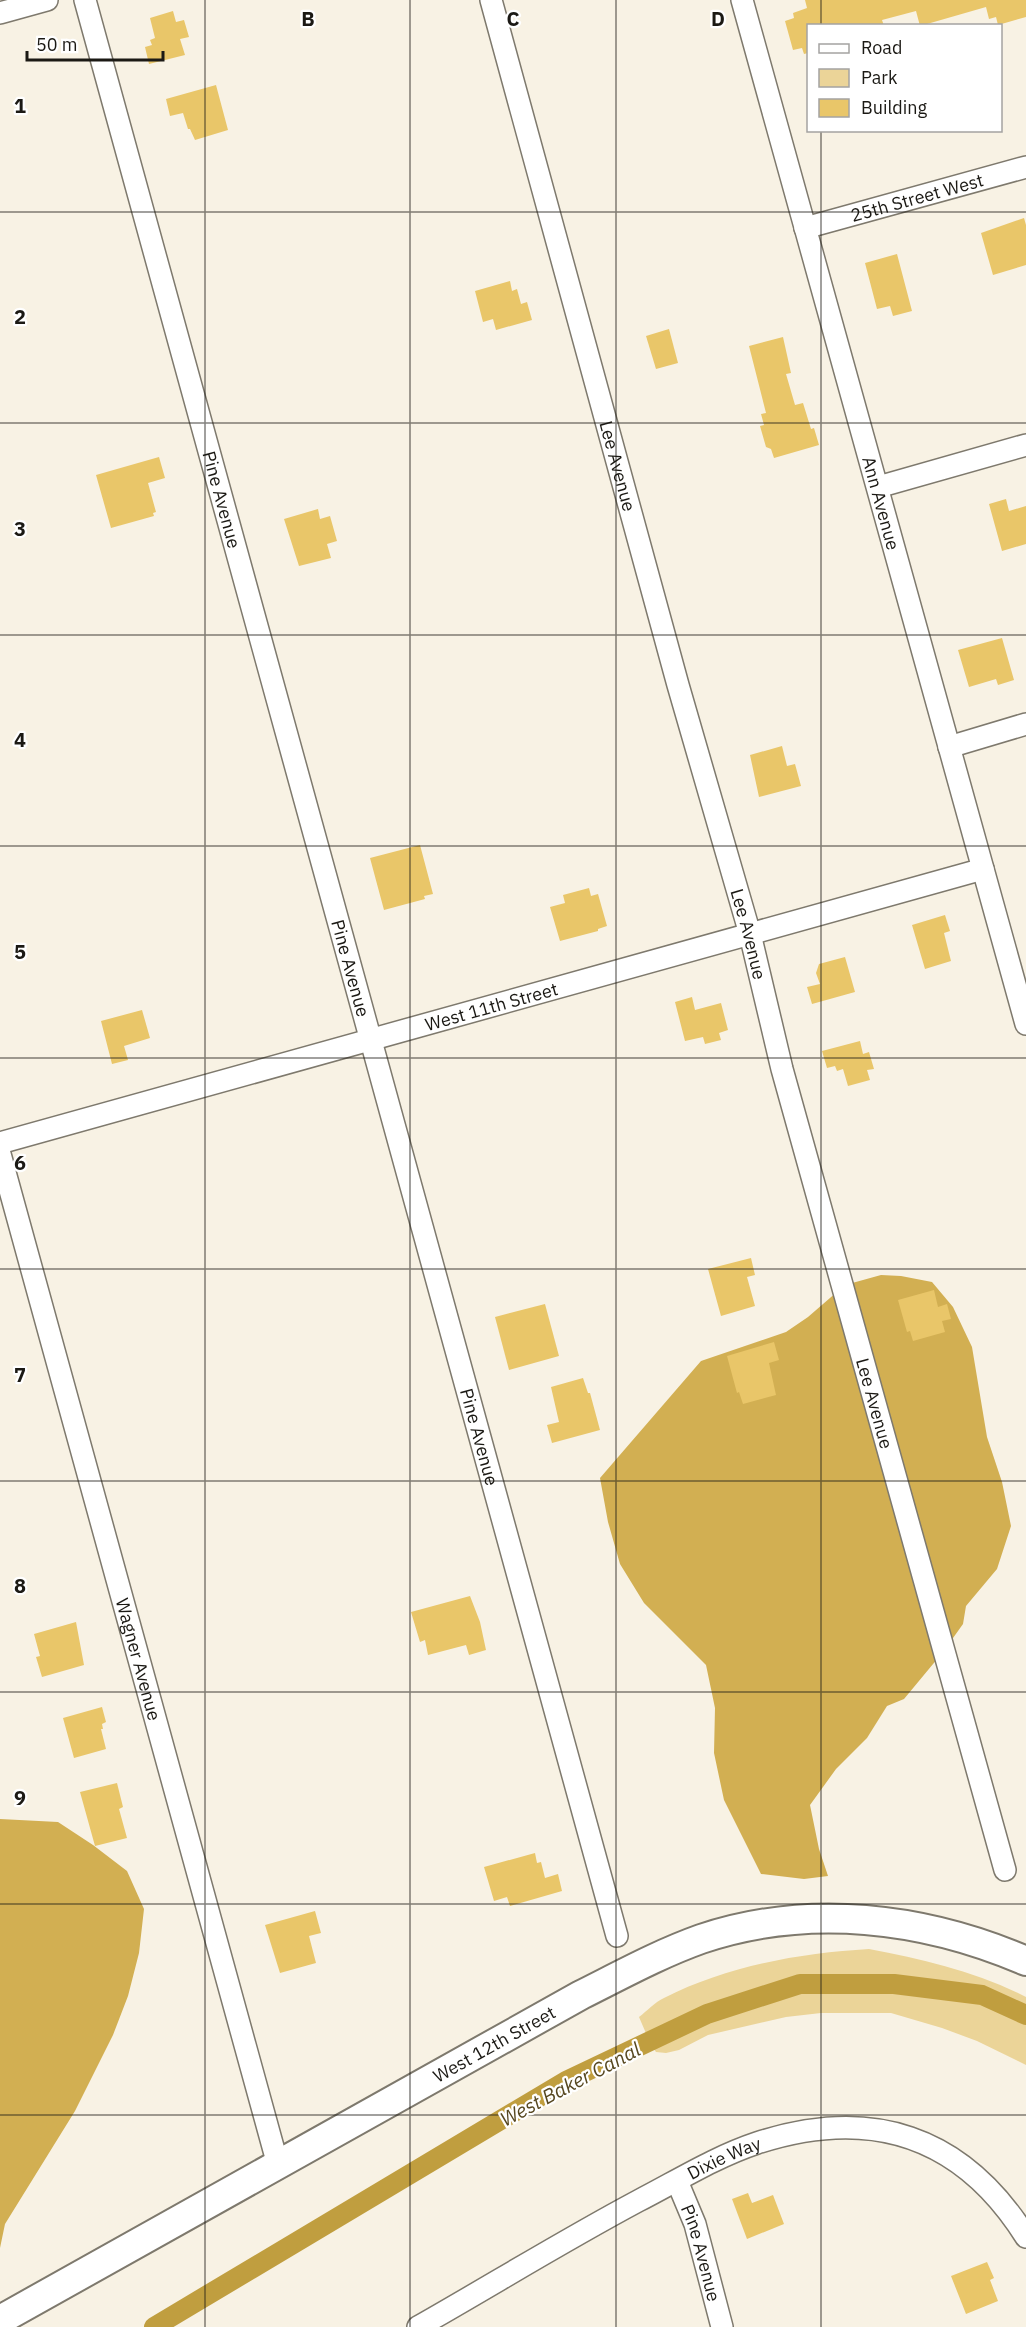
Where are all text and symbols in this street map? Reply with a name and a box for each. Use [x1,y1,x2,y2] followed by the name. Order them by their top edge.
[301,5,315,32] text: B
[506,5,520,32] text: C
[711,5,725,32] text: D
[27,24,164,62] scale bar
[807,24,1002,132] legend
[36,33,78,56] text: 50 m
[861,36,902,59] text: Road
[861,66,898,89] text: Park
[14,92,26,119] text: 1
[861,96,928,119] text: Building
[848,168,986,226] street label: 25th Street West
[14,303,26,330] text: 2
[595,418,642,514] street label: Lee Avenue
[198,448,247,551] street label: Pine Avenue
[858,453,906,553] street label: Ann Avenue
[14,515,26,542] text: 3
[14,726,26,753] text: 4
[726,886,772,982] street label: Lee Avenue
[327,917,375,1019] street label: Pine Avenue
[14,938,26,965] text: 5
[422,977,560,1036] street label: West 11th Street
[14,1149,26,1176] text: 6
[852,1355,899,1451] street label: Lee Avenue
[14,1361,26,1388] text: 7
[455,1386,504,1488] street label: Pine Avenue
[14,1572,26,1599] text: 8
[111,1595,167,1723] street label: Wagner Avenue
[14,1784,26,1811] text: 9
[429,2000,559,2087] street label: West 12th Street
[495,2035,646,2132] water label: West Baker Canal
[683,2131,764,2184] street label: Dixie Way
[676,2201,726,2304] street label: Pine Avenue

